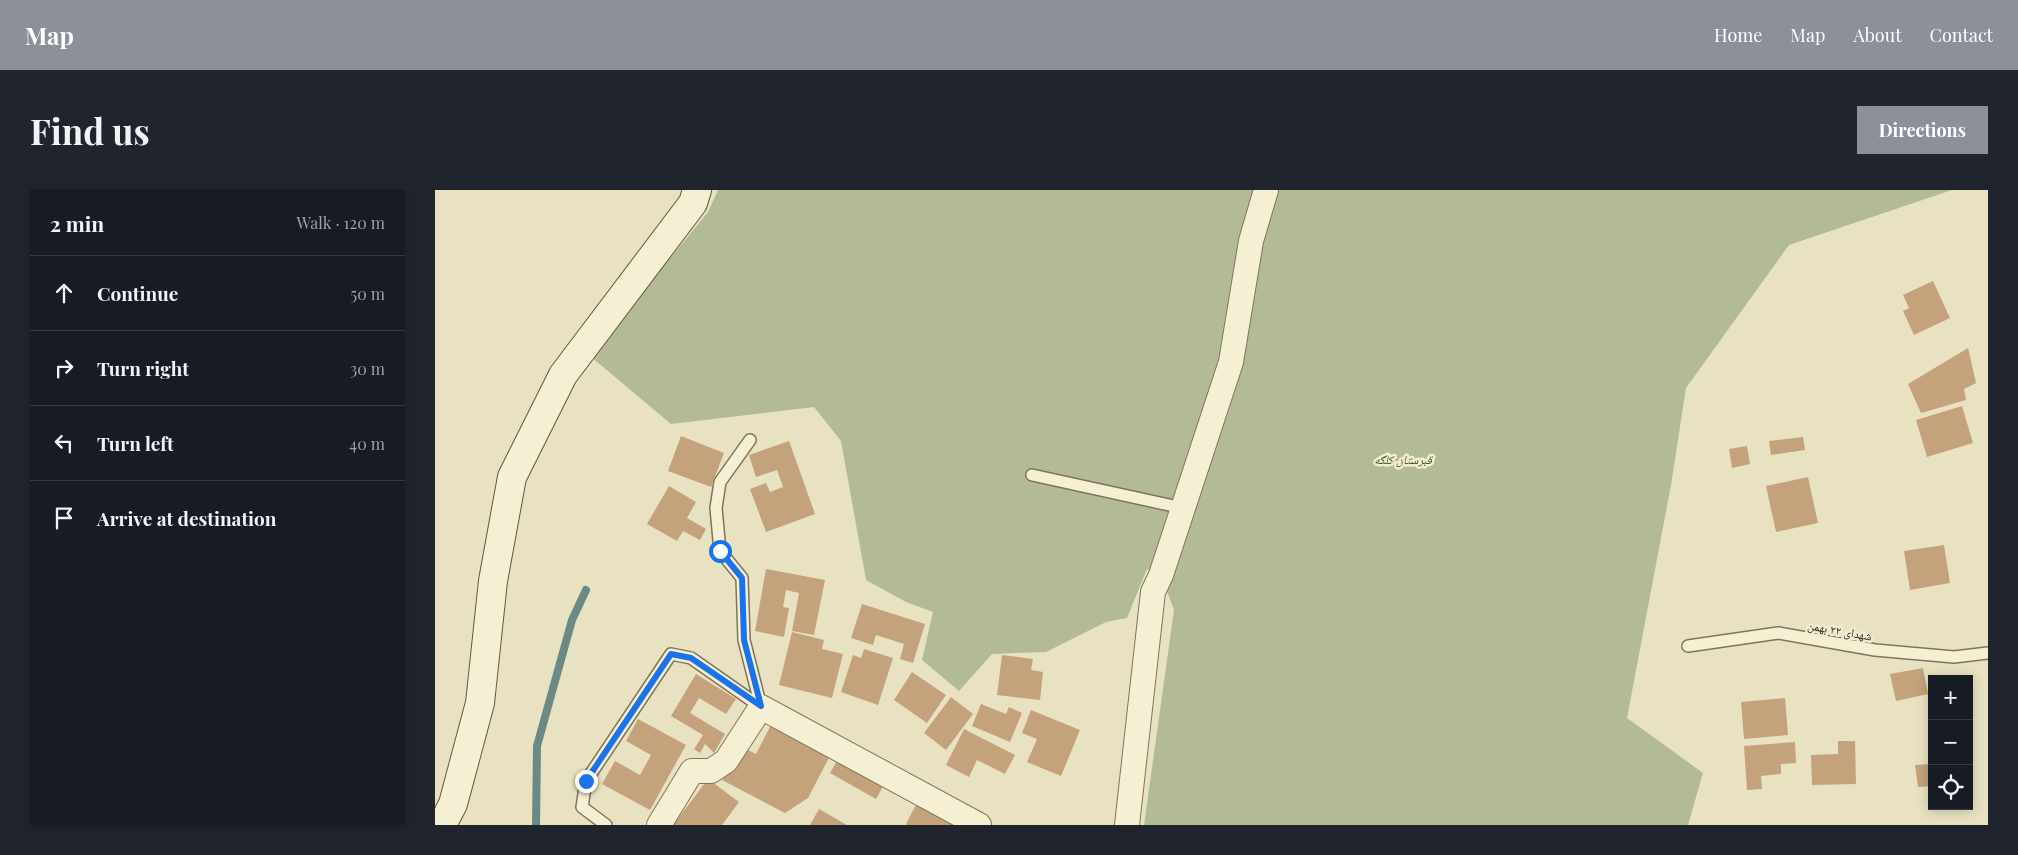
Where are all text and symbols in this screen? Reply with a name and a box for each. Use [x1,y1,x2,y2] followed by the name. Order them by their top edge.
[25,19,74,51] text: Map
[1714,23,1762,47] text: Home
[1790,23,1825,47] text: Map
[1853,23,1902,47] text: About
[1930,23,1993,47] text: Contact
[1857,106,1988,154] button: Directions
[30,107,150,154] text: Find us
[50,209,104,237] text: 2 min
[297,212,385,233] text: Walk · 120 m
[50,279,78,307] icon: ahead
[97,280,178,306] text: Continue
[351,283,385,304] text: 50 m
[50,354,78,382] icon: right
[97,355,189,381] text: Turn right
[350,358,385,379] text: 30 m
[50,429,78,457] icon: left
[97,430,174,456] text: Turn left
[349,433,385,454] text: 40 m
[1374,451,1433,468] park label: قبرستان کلگه
[50,504,78,532] icon: arrive
[97,505,277,531] text: Arrive at destination
[709,540,732,563] route start
[1807,616,1874,644] street label: شهدای ۲۲ بهمن
[1928,675,1973,810] map controls
[1928,675,1973,720] button: +
[1928,720,1973,765] button: −
[1928,765,1973,810] button: locate
[575,770,598,793] route end

